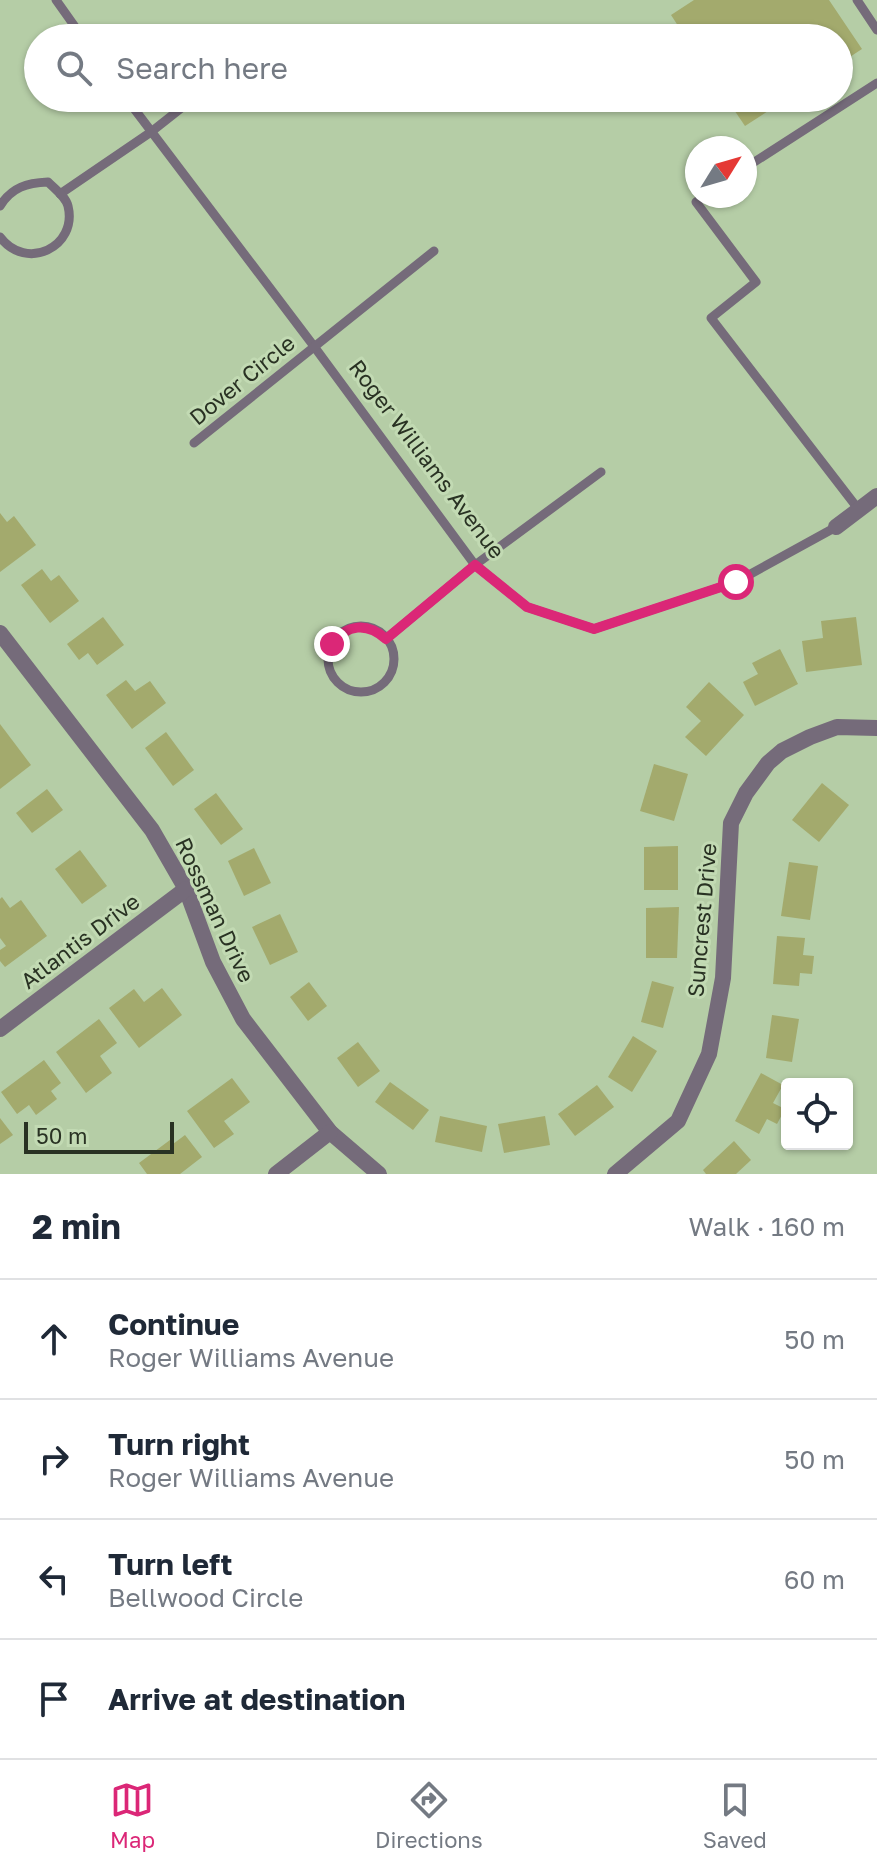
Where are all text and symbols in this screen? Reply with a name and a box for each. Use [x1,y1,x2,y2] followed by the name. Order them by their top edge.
[24,24,853,112] search box
[52,46,96,90] icon: search
[116,50,288,86] text: Search here
[685,136,757,208] north arrow
[184,329,300,430] street label: Dover Circle
[344,354,511,563] street label: Roger Williams Avenue
[718,564,754,600] route start
[314,626,350,662] route end
[170,833,261,987] street label: Rossman Drive
[681,842,722,998] street label: Suncrest Drive
[15,887,144,994] street label: Atlantis Drive
[781,1078,853,1150] map controls
[781,1078,853,1150] button: locate
[24,1118,174,1154] scale bar
[36,1122,87,1149] text: 50 m
[32,1206,121,1246] text: 2 min
[689,1211,845,1242] text: Walk · 160 m
[108,1306,239,1342] text: Continue
[32,1317,76,1361] icon: ahead
[784,1324,845,1355] text: 50 m
[108,1342,394,1373] text: Roger Williams Avenue
[108,1426,250,1462] text: Turn right
[32,1437,76,1481] icon: right
[784,1444,845,1475] text: 50 m
[108,1462,394,1493] text: Roger Williams Avenue
[108,1546,233,1582] text: Turn left
[32,1557,76,1601] icon: left
[784,1564,845,1595] text: 60 m
[108,1582,303,1613] text: Bellwood Circle
[32,1677,76,1721] icon: arrive
[108,1681,405,1717] text: Arrive at destination
[110,1778,155,1853] tab: Map
[375,1778,483,1853] tab: Directions
[703,1778,767,1853] tab: Saved

